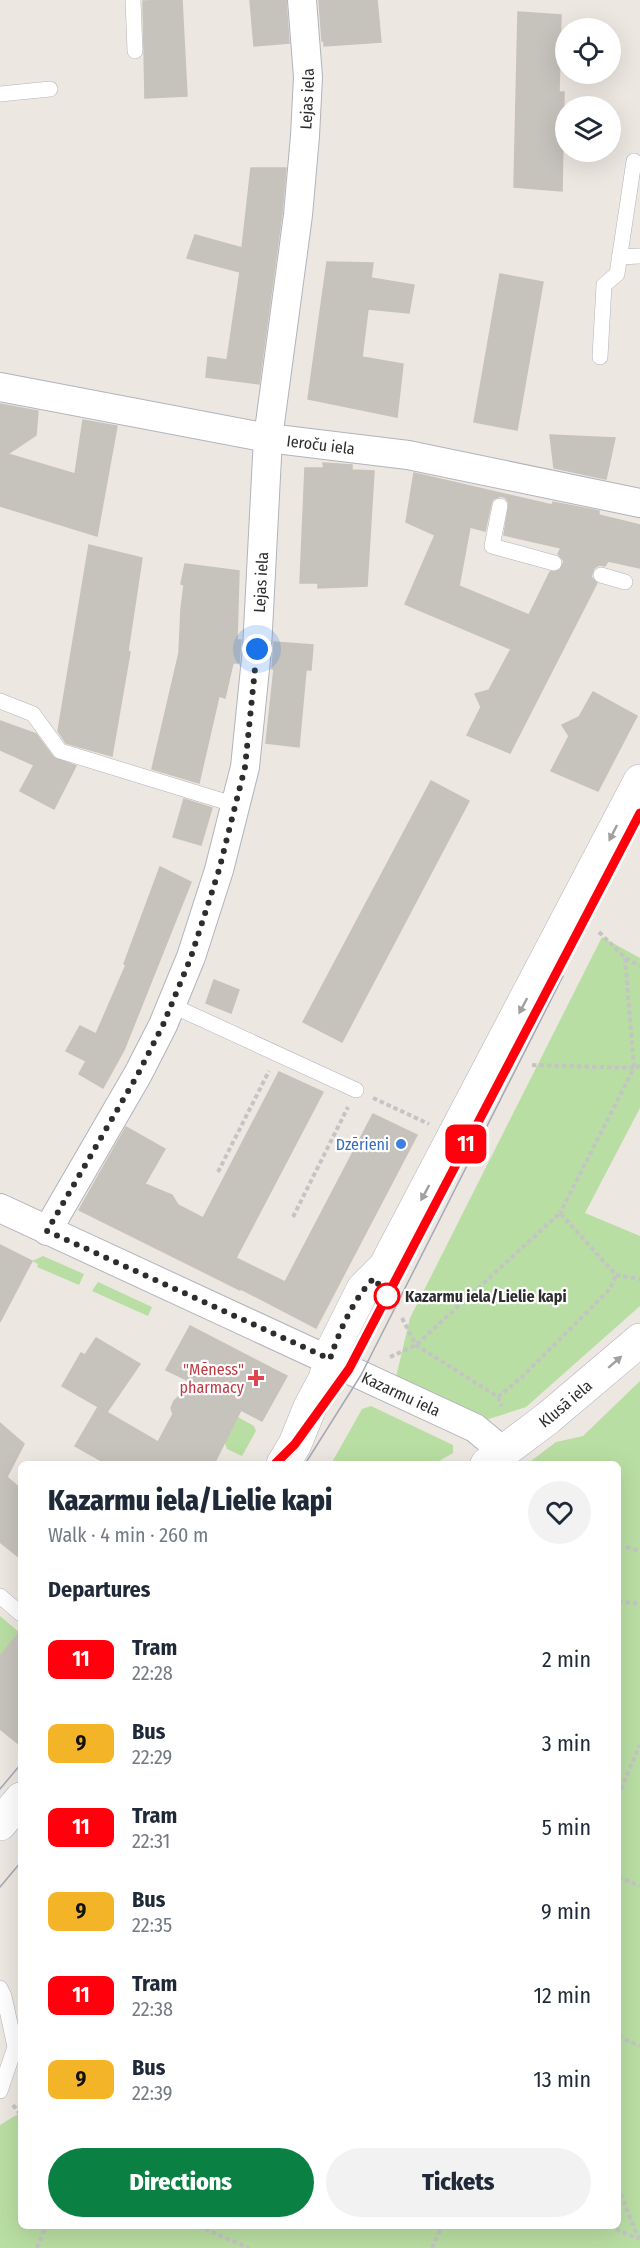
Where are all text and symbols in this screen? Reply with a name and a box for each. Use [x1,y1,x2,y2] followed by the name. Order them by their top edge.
[555,18,621,162] map controls
[555,18,621,84] button: locate
[296,68,318,130] street label: Lejas iela
[555,96,621,162] button: layers
[286,431,356,458] street label: Ieroču iela
[249,551,272,613] street label: Lejas iela
[242,634,272,664] your location
[608,825,618,842] one-way arrow
[518,998,528,1015] one-way arrow
[439,1124,493,1164] line badge: 11
[457,1131,475,1157] text: 11
[336,1135,389,1154] place label: Dzērieni
[394,1137,408,1151] marker: Dzērieni
[420,1184,430,1202] one-way arrow
[374,1283,400,1309] marker: Kazarmu iela/Lielie kapi
[405,1287,567,1306] place label: Kazarmu iela/Lielie kapi
[607,1356,622,1369] one-way arrow
[180,1360,245,1397] place label: "Mēness" pharmacy
[359,1367,443,1420] street label: Kazarmu iela
[249,1371,263,1385] marker: "Mēness" pharmacy
[535,1376,596,1431] street label: Klusā iela
[528,1481,591,1544] button: heart
[48,1484,332,1517] text: Kazarmu iela/Lielie kapi
[48,1523,208,1547] text: Walk · 4 min · 260 m
[48,1576,150,1603] text: Departures
[132,1634,177,1661] text: Tram
[72,1646,90,1672] text: 11
[542,1646,591,1673] text: 2 min
[132,1661,173,1685] text: 22:28
[132,1718,165,1745] text: Bus
[76,1730,86,1756] text: 9
[542,1730,591,1757] text: 3 min
[132,1745,172,1769] text: 22:29
[132,1802,177,1829] text: Tram
[72,1814,90,1840] text: 11
[542,1814,591,1841] text: 5 min
[132,1829,170,1853] text: 22:31
[132,1886,165,1913] text: Bus
[76,1898,86,1924] text: 9
[541,1898,591,1925] text: 9 min
[132,1913,172,1937] text: 22:35
[132,1970,177,1997] text: Tram
[72,1982,90,2008] text: 11
[533,1982,591,2009] text: 12 min
[132,1997,173,2021] text: 22:38
[132,2054,165,2081] text: Bus
[76,2066,86,2092] text: 9
[533,2066,591,2093] text: 13 min
[132,2081,173,2105] text: 22:39
[48,2148,314,2217] button: Directions
[326,2148,591,2217] button: Tickets

